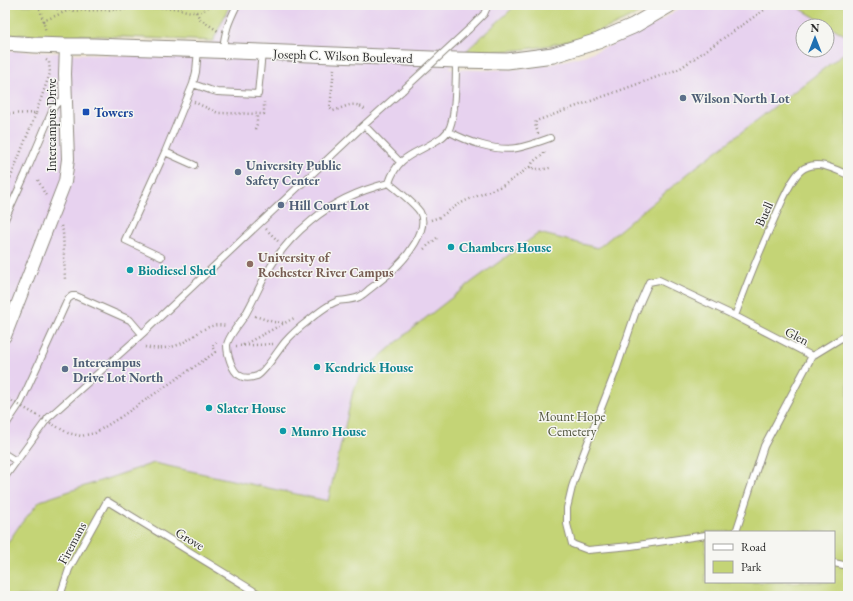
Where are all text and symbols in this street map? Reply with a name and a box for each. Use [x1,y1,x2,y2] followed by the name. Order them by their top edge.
[795,18,835,58] north arrow
[811,21,820,35] text: N
[272,45,413,67] street label: Joseph C. Wilson Boulevard
[43,78,60,172] street label: Intercampus Drive
[691,90,790,107] place label: Wilson North Lot
[678,93,688,103] marker: Wilson North Lot
[94,104,133,121] place label: Towers
[81,107,91,117] marker: Towers
[246,157,342,189] place label: University Public Safety Center
[233,167,243,177] marker: University Public Safety Center
[289,197,369,214] place label: Hill Court Lot
[751,199,777,229] street label: Buell
[276,200,286,210] marker: Hill Court Lot
[459,239,552,256] place label: Chambers House
[446,242,456,252] marker: Chambers House
[258,249,394,281] place label: University of Rochester River Campus
[245,259,255,269] marker: University of Rochester River Campus
[138,262,217,279] place label: Biodiesel Shed
[125,265,135,275] marker: Biodiesel Shed
[782,323,812,349] street label: Glen
[73,354,164,386] place label: Intercampus Drive Lot North
[325,359,414,376] place label: Kendrick House
[312,362,322,372] marker: Kendrick House
[60,364,70,374] marker: Intercampus Drive Lot North
[217,400,286,417] place label: Slater House
[204,403,214,413] marker: Slater House
[538,408,606,440] park label: Mount Hope Cemetery
[291,423,367,440] place label: Munro House
[278,426,288,436] marker: Munro House
[54,519,90,567] street label: Firemans
[173,524,207,554] street label: Grove
[705,531,835,583] legend
[741,539,767,555] text: Road
[741,559,762,575] text: Park

